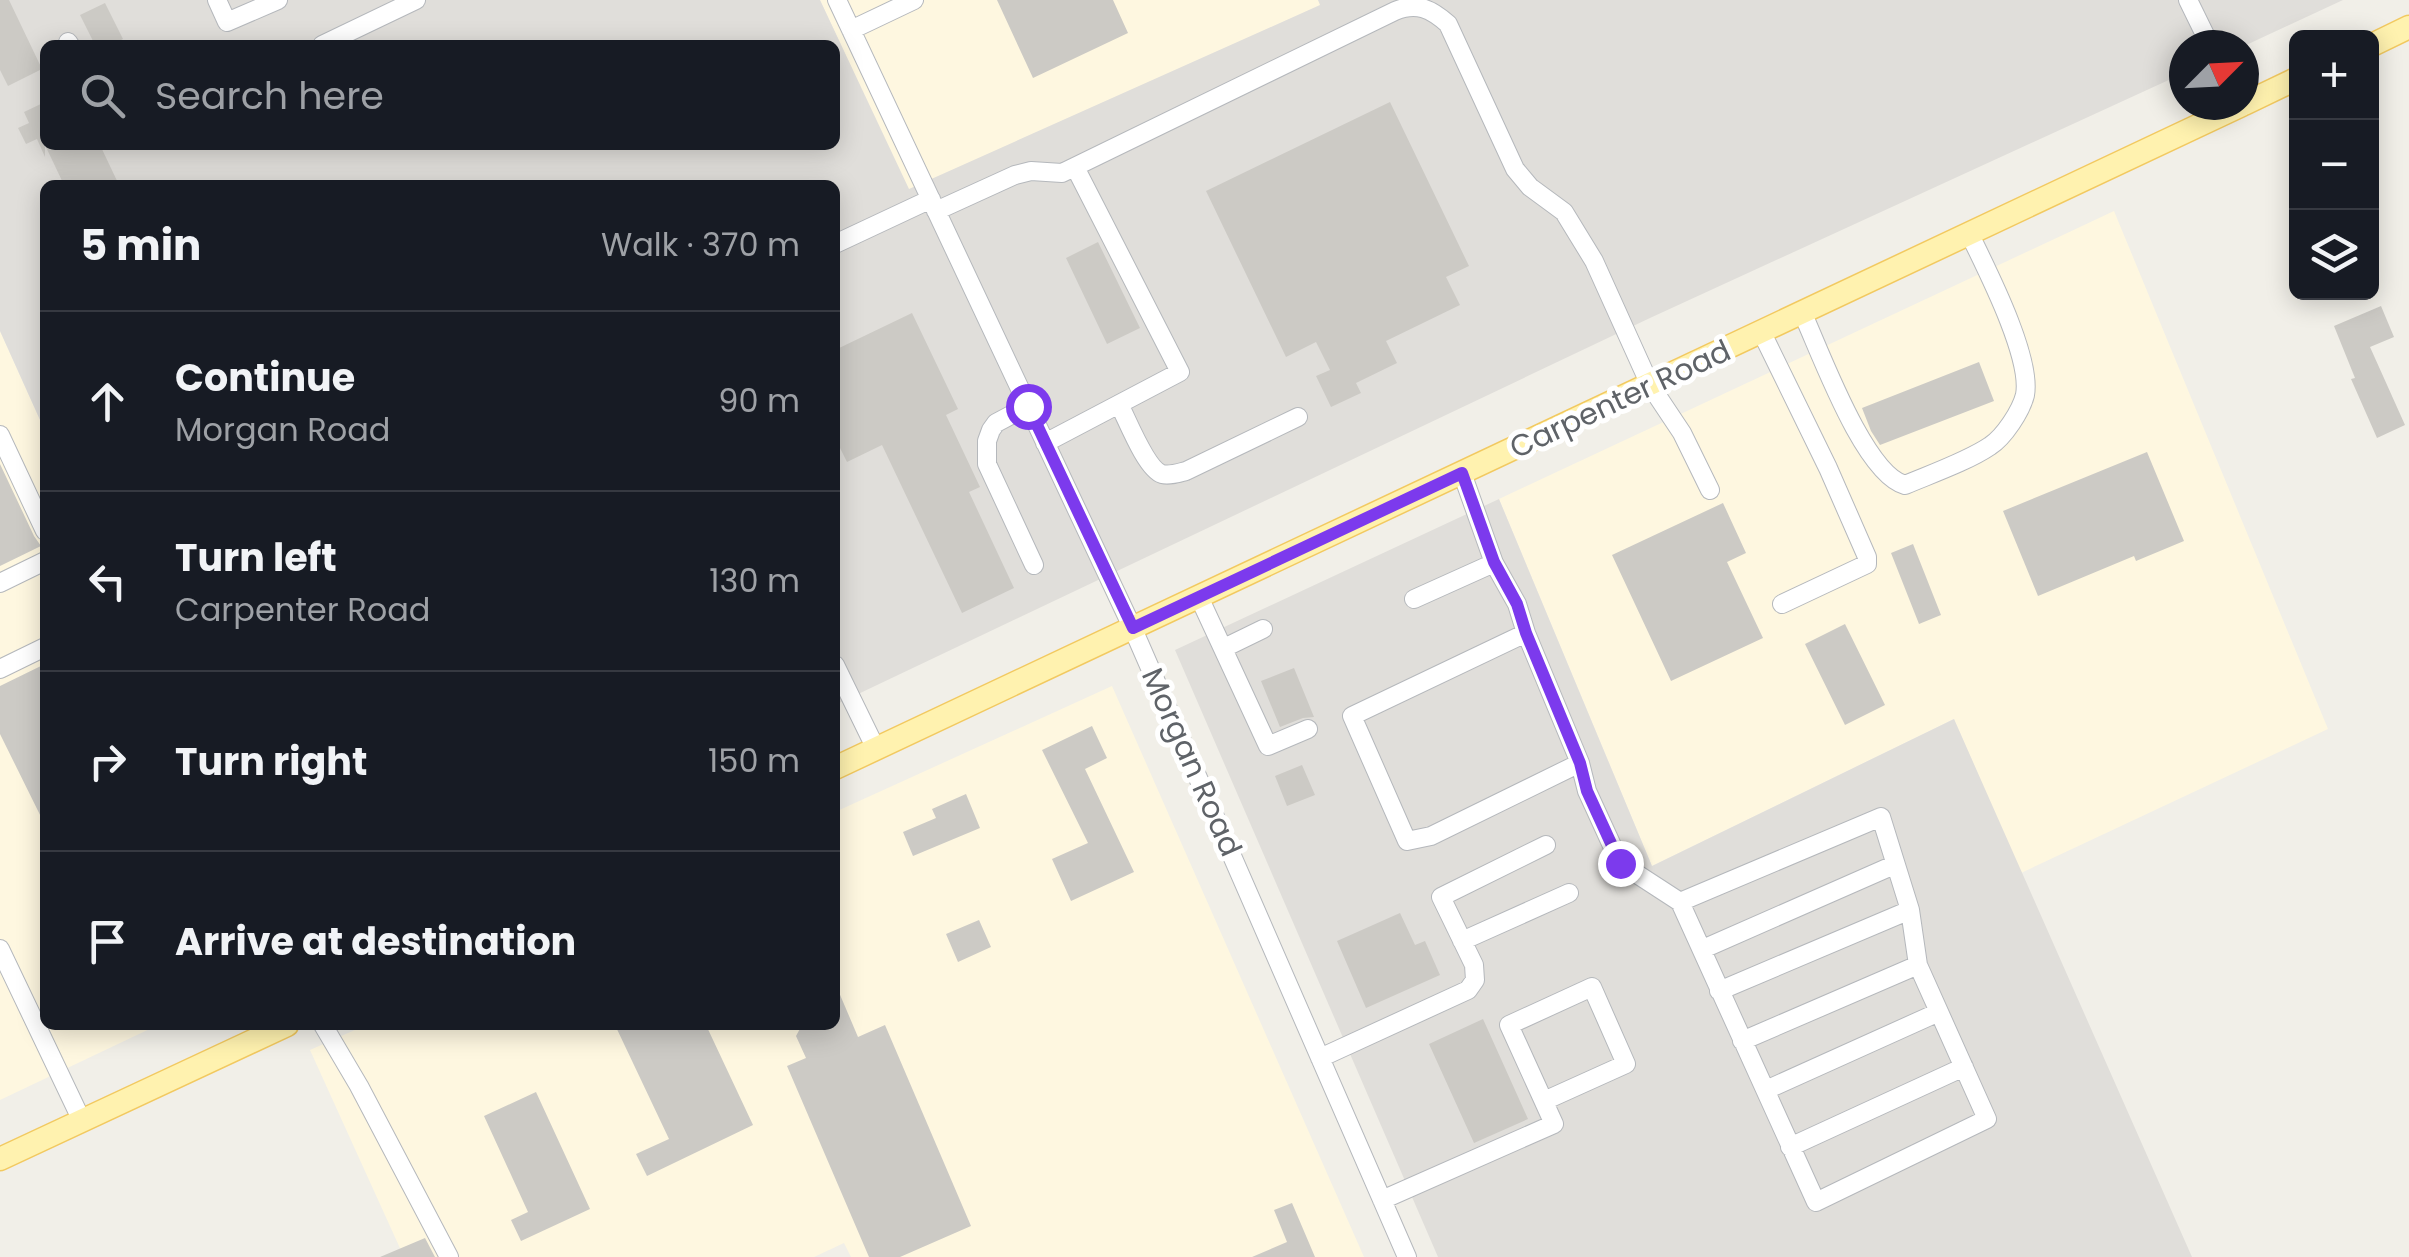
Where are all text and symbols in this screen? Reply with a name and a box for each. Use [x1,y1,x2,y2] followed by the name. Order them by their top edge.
[2169,30,2259,120] north arrow
[2289,30,2379,300] map controls
[2289,30,2379,120] button: +
[40,40,840,150] search box
[75,68,130,123] icon: search
[155,69,384,122] text: Search here
[2289,120,2379,210] button: −
[2289,210,2379,300] button: layers
[80,216,201,275] text: 5 min
[601,222,800,267] text: Walk · 370 m
[1502,329,1738,469] street label: Carpenter Road
[175,351,355,404] text: Continue
[80,374,135,429] icon: ahead
[718,378,800,423] text: 90 m
[1006,384,1052,430] route start
[175,407,390,452] text: Morgan Road
[175,531,337,584] text: Turn left
[80,554,135,609] icon: left
[709,558,800,603] text: 130 m
[175,587,430,632] text: Carpenter Road
[1131,661,1253,863] street label: Morgan Road
[80,734,135,789] icon: right
[175,735,367,788] text: Turn right
[708,738,800,783] text: 150 m
[1598,841,1644,887] route end
[80,914,135,969] icon: arrive
[175,915,576,968] text: Arrive at destination

